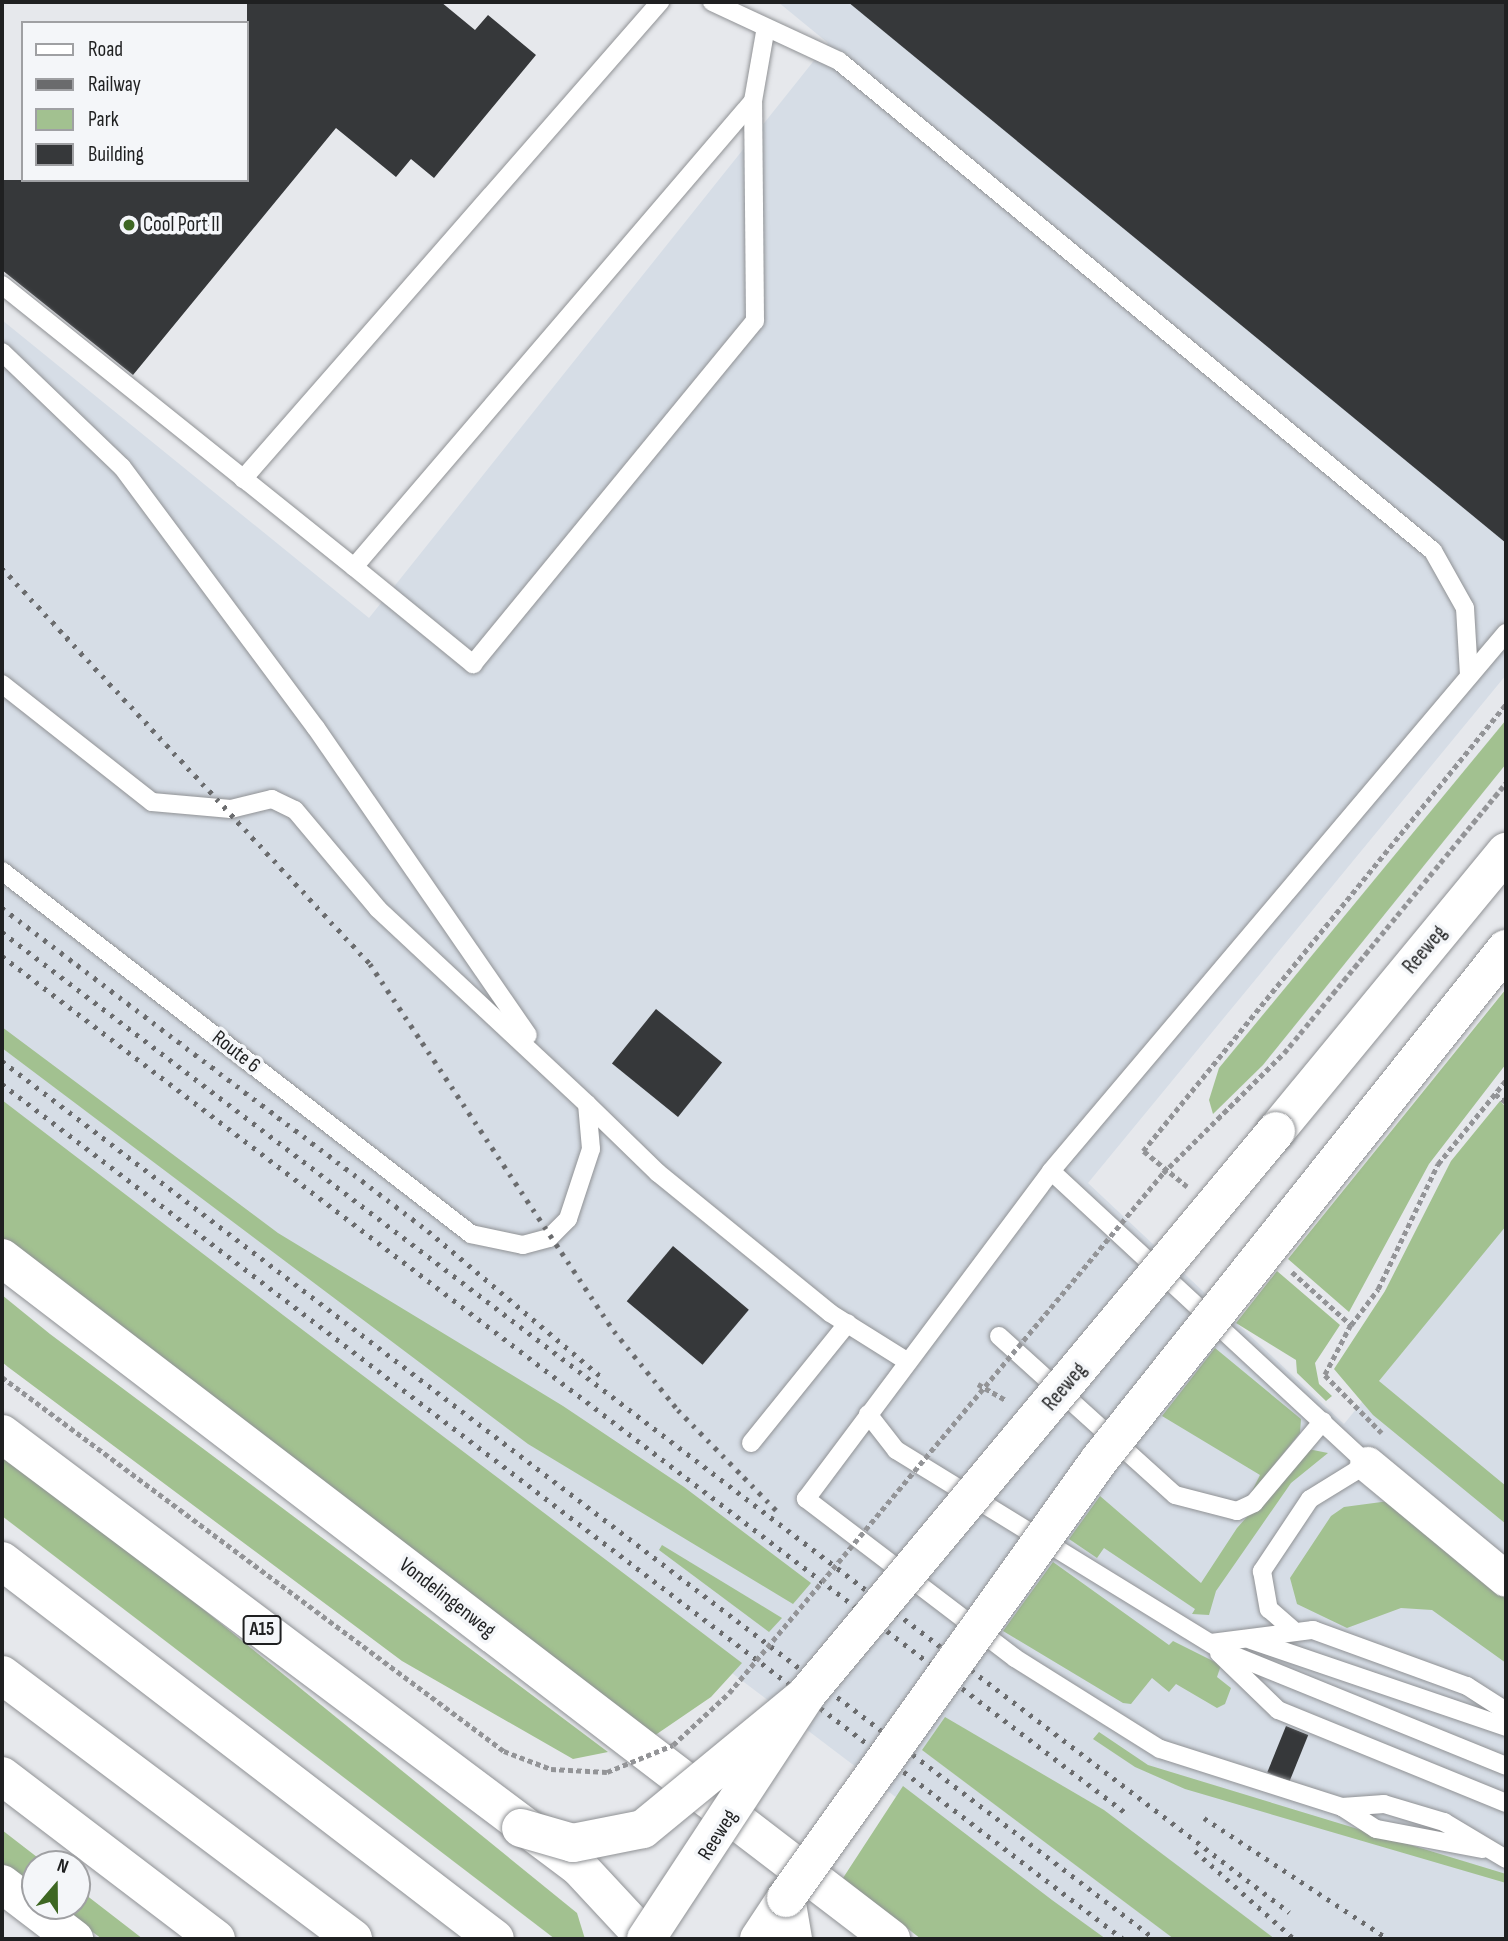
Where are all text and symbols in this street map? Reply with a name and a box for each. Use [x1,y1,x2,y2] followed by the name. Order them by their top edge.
[21,21,248,182] legend
[88,37,123,62] text: Road
[88,72,141,97] text: Railway
[88,107,119,132] text: Park
[88,142,144,167] text: Building
[143,212,220,238] place label: Cool Port II
[121,217,137,233] marker: Cool Port II
[1398,921,1452,979] street label: Reeweg
[207,1025,265,1079] street label: Route 6
[1038,1358,1092,1416] street label: Reeweg
[394,1553,500,1643] street label: Vondelingenweg
[241,1614,283,1646] road number: A15
[693,1805,743,1865] street label: Reeweg
[21,1850,91,1920] north arrow
[54,1854,71,1879] text: N

